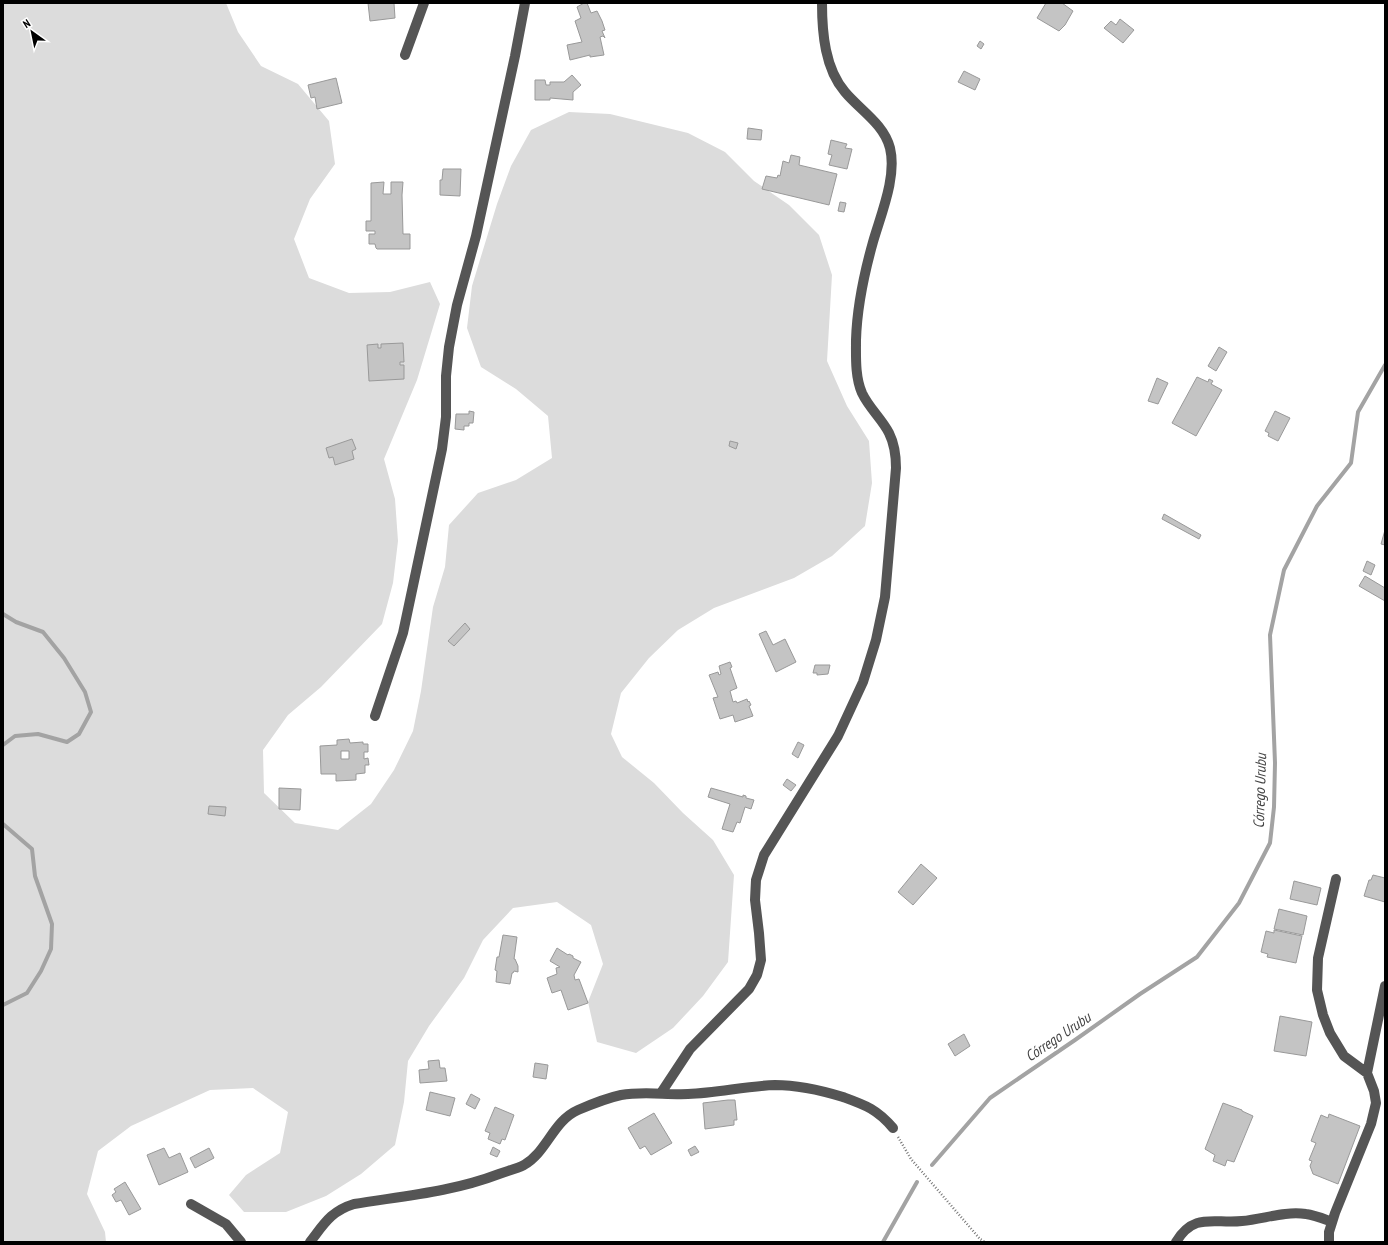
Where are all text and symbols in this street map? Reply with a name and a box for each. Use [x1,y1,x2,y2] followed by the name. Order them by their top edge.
[12,12,52,52] north arrow
[20,16,33,31] text: N
[1249,752,1270,829] water label: Córrego Urubu
[1021,1007,1095,1065] water label: Córrego Urubu

